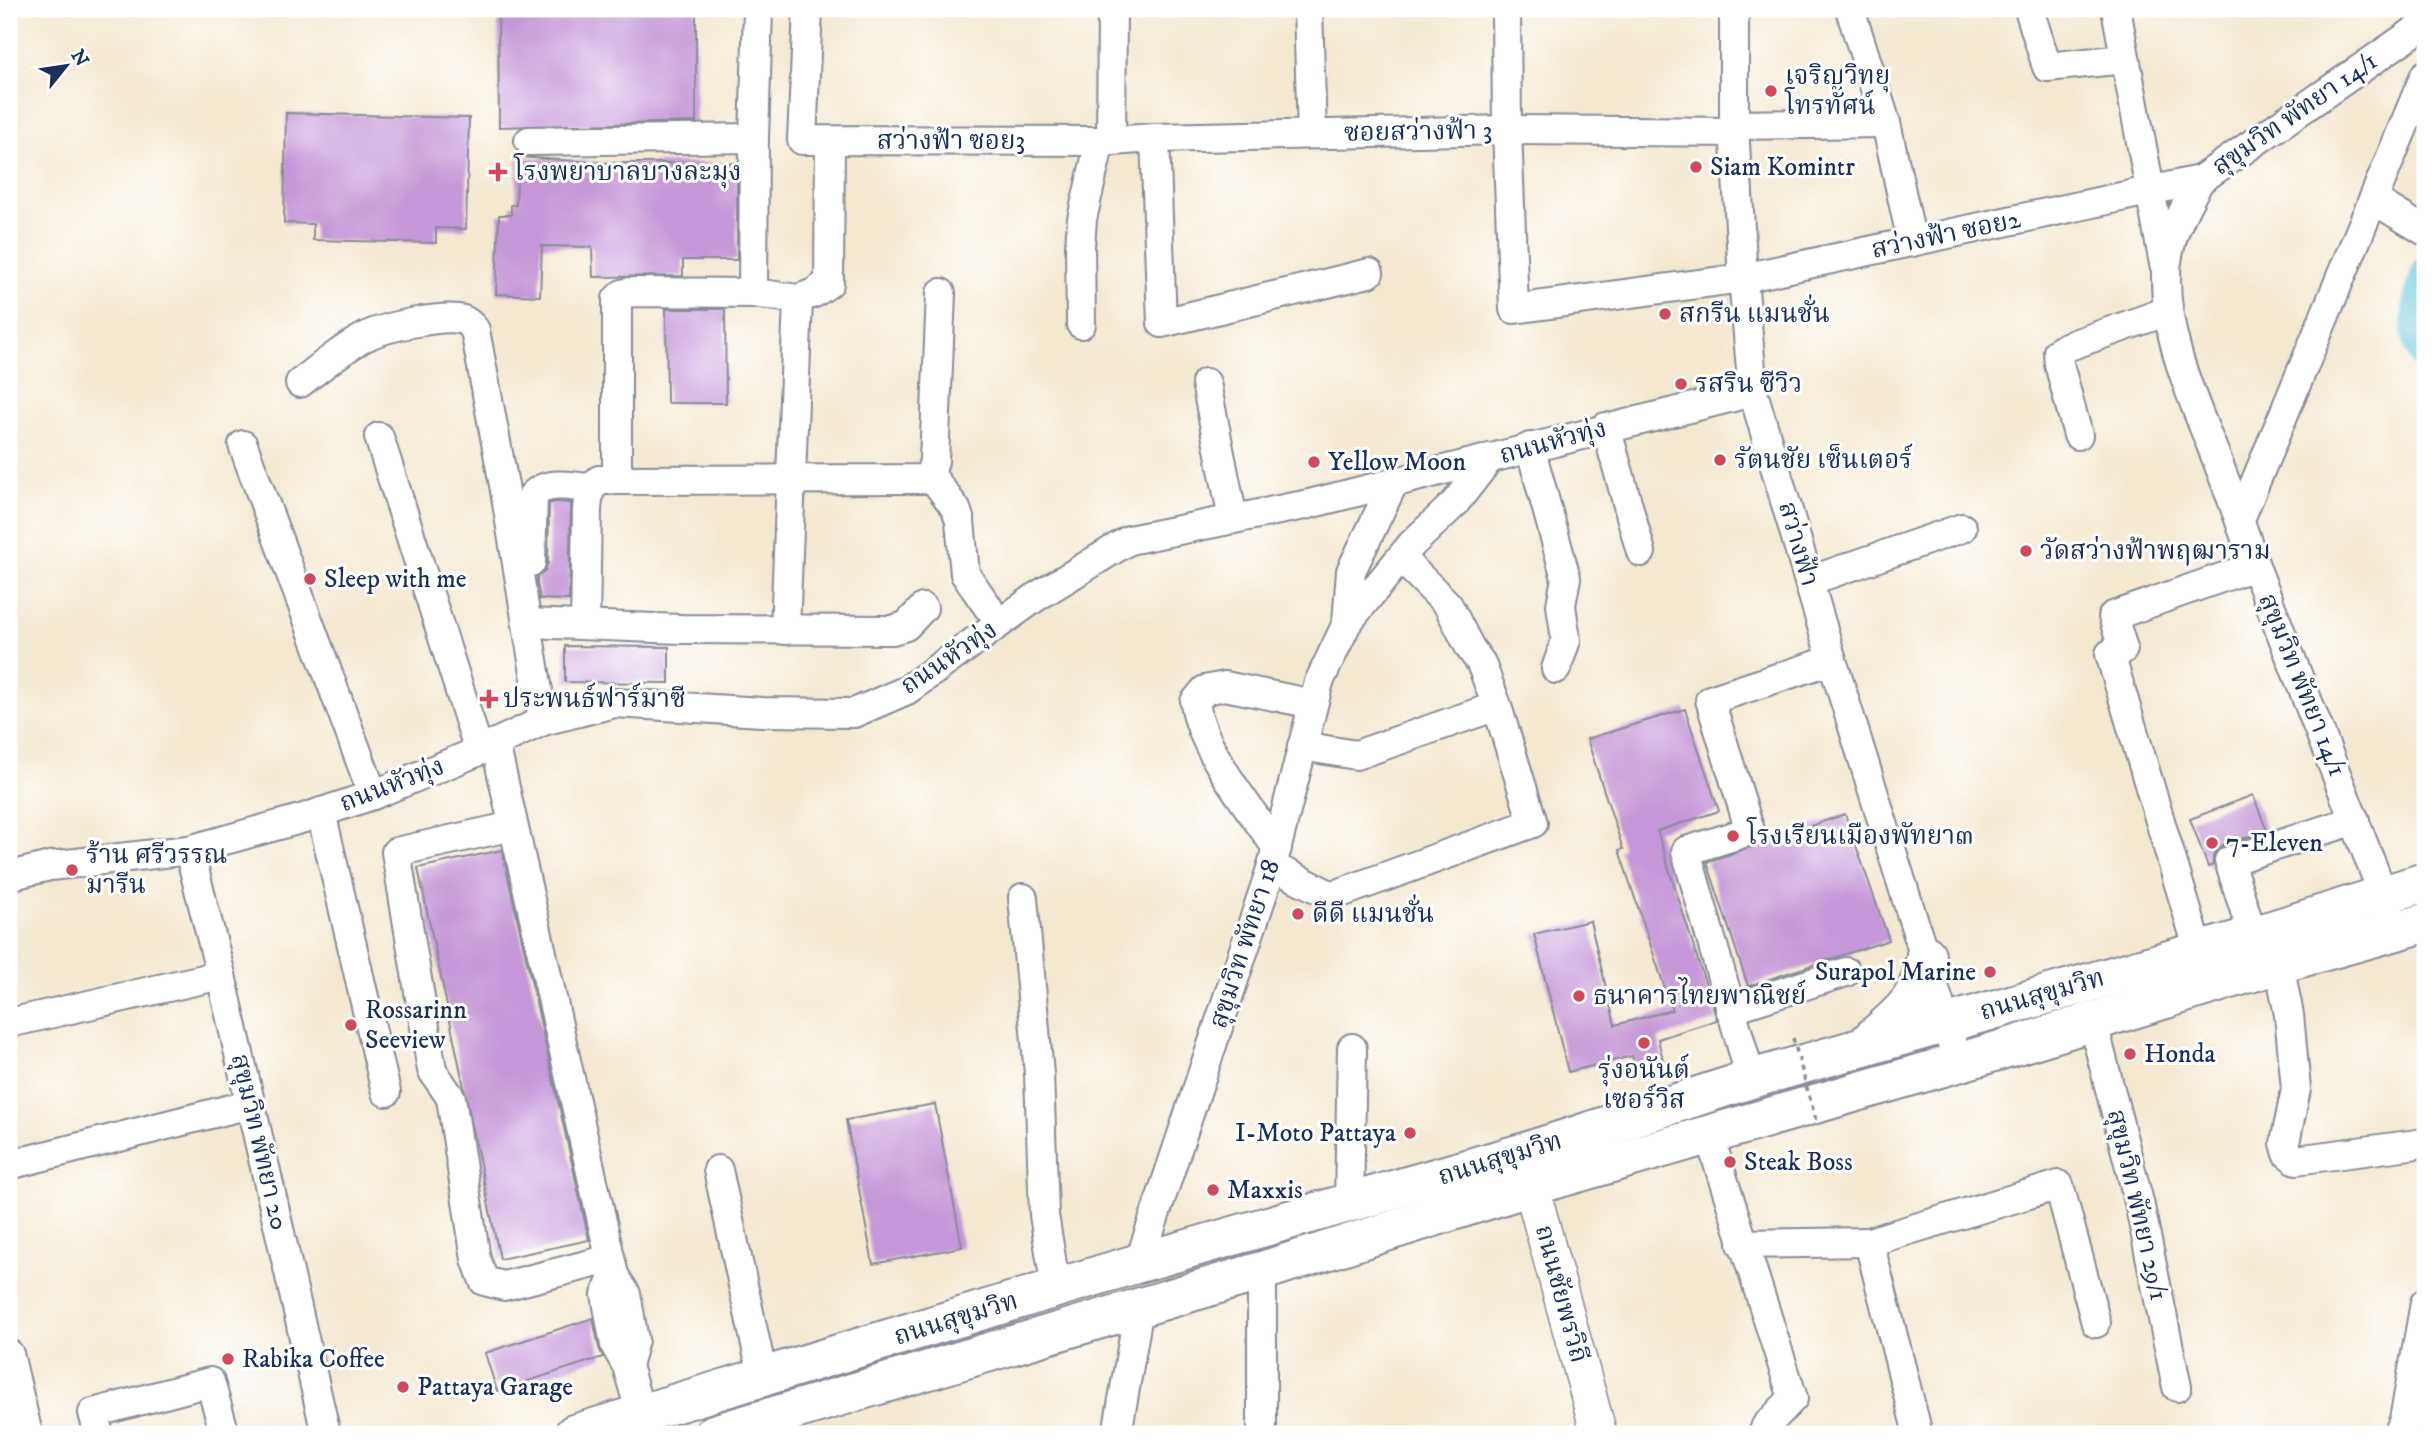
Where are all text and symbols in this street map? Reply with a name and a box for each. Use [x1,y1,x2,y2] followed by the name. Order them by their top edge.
[32,32,102,102] north arrow
[2206,45,2384,183] street label: สุขุมวิท พัทยา 14/1
[66,46,93,71] text: N
[1784,60,1890,123] place label: เจริญวิทยุ โทรทัศน์
[1763,83,1779,99] marker: เจริญวิทยุ โทรทัศน์
[1344,114,1492,150] street label: ซอยสว่างฟ้า 3
[877,125,1025,158] street label: สว่างฟ้า ซอย3
[1710,151,1855,184] place label: Siam Komintr
[513,153,742,189] place label: โรงพยาบาลบางละมุง
[1688,159,1704,175] marker: Siam Komintr
[488,162,508,182] marker: โรงพยาบาลบางละมุง
[1868,203,2024,267] street label: สว่างฟ้า ซอย2
[1679,294,1830,331] place label: สกรีน แมนชั่น
[1657,306,1673,322] marker: สกรีน แมนชั่น
[1695,368,1802,401] place label: รสริน ซีวิว
[1673,376,1689,392] marker: รสริน ซีวิว
[1496,412,1610,472] street label: ถนนหัวทุ่ง
[1734,443,1913,477] place label: รัตนชัย เซ็นเตอร์
[1328,446,1467,479] place label: Yellow Moon
[1712,452,1728,468] marker: รัตนชัย เซ็นเตอร์
[1306,454,1322,470] marker: Yellow Moon
[1770,498,1826,590] street label: สว่างฟ้า
[2040,535,2271,568] place label: วัดสว่างฟ้าพฤฒาราม
[2018,543,2034,559] marker: วัดสว่างฟ้าพฤฒาราม
[324,563,466,596] place label: Sleep with me
[302,571,318,587] marker: Sleep with me
[2250,589,2354,781] street label: สุขุมวิท พัทยา 14/1
[894,614,1004,702] street label: ถนนหัวทุ่ง
[503,682,686,716] place label: ประพนธ์ฟาร์มาซี
[481,691,497,707] marker: ประพนธ์ฟาร์มาซี
[335,750,449,820] street label: ถนนหัวทุ่ง
[1746,817,1973,853] place label: โรงเรียนเมืองพัทยา๓
[2226,827,2323,860] place label: 7-Eleven
[1725,828,1741,844] marker: โรงเรียนเมืองพัทยา๓
[2204,835,2220,851] marker: 7-Eleven
[86,839,228,902] place label: ร้าน ศรีวรรณ มารีน
[1202,855,1288,1033] street label: สุขุมวิท พัทยา 18
[64,862,80,878] marker: ร้าน ศรีวรรณ มารีน
[1312,894,1434,931] place label: ดีดี แมนชั่น
[1290,906,1306,922] marker: ดีดี แมนชั่น
[1815,956,1976,989] place label: Surapol Marine
[1976,961,2108,1029] street label: ถนนสุขุมวิท
[1982,964,1998,980] marker: Surapol Marine
[1593,977,1806,1013] place label: ธนาคารไทยพาณิชย์
[1571,988,1587,1004] marker: ธนาคารไทยพาณิชย์
[365,994,467,1057] place label: Rossarinn Seeview
[343,1017,359,1033] marker: Rossarinn Seeview
[1636,1035,1652,1051] marker: รุ่งอนันต์ เซอร์วิส
[2144,1038,2216,1071] place label: Honda
[2122,1046,2138,1062] marker: Honda
[223,1051,295,1233] street label: สุขุมวิท พัทยา 20
[1598,1053,1690,1117] place label: รุ่งอนันต์ เซอร์วิส
[2099,1106,2175,1304] street label: สุขุมวิท พัทยา 29/1
[1235,1117,1396,1150] place label: I-Moto Pattaya
[1434,1124,1566,1194] street label: ถนนสุขุมวิท
[1402,1125,1418,1141] marker: I-Moto Pattaya
[1744,1146,1853,1179] place label: Steak Boss
[1722,1154,1738,1170] marker: Steak Boss
[1227,1174,1303,1207] place label: Maxxis
[1205,1182,1221,1198] marker: Maxxis
[1527,1221,1595,1367] street label: ถนนชัยพรวิถี
[890,1284,1022,1354] street label: ถนนสุขุมวิท
[242,1343,385,1376] place label: Rabika Coffee
[220,1351,236,1367] marker: Rabika Coffee
[417,1371,573,1404] place label: Pattaya Garage
[395,1379,411,1395] marker: Pattaya Garage

